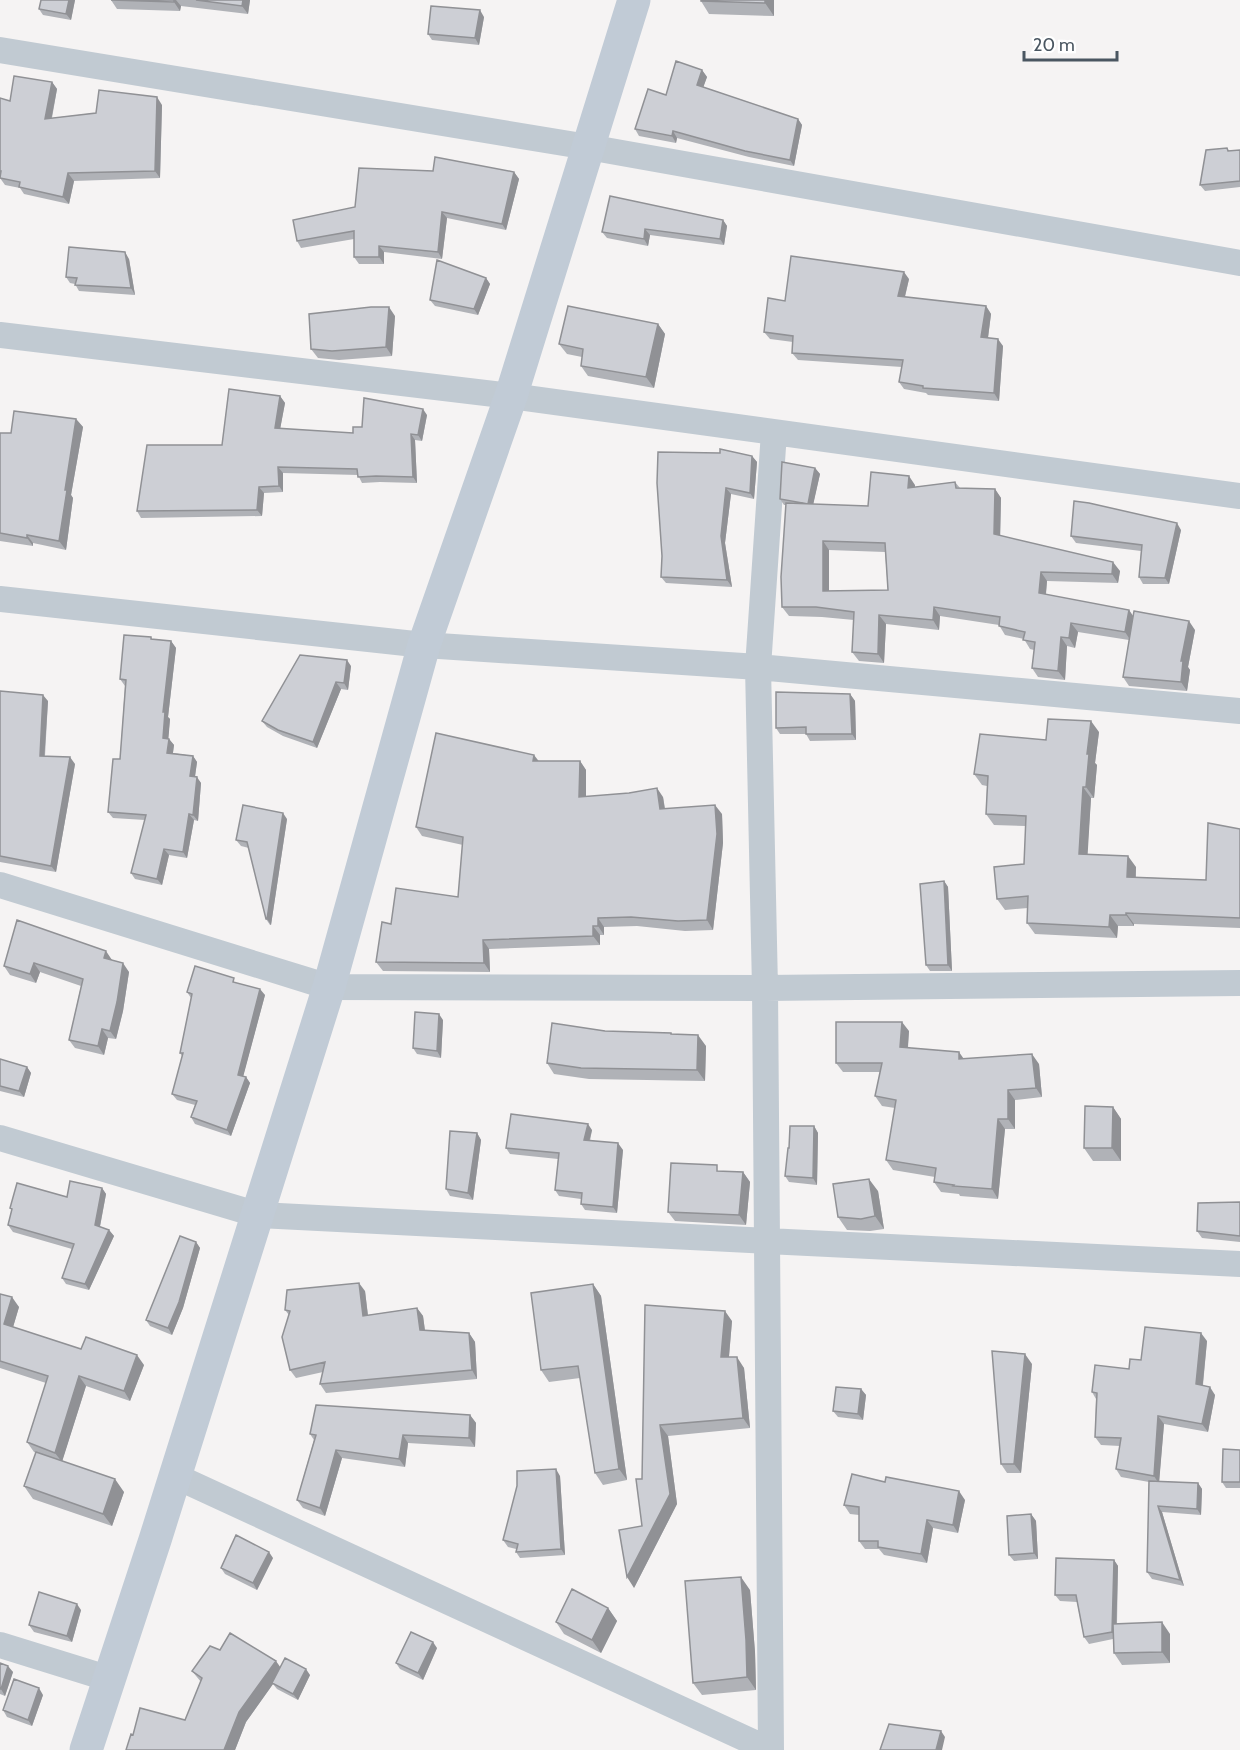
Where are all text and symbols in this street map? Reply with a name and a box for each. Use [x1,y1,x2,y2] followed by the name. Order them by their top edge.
[1024,24,1117,62] scale bar
[1033,34,1075,56] text: 20 m

